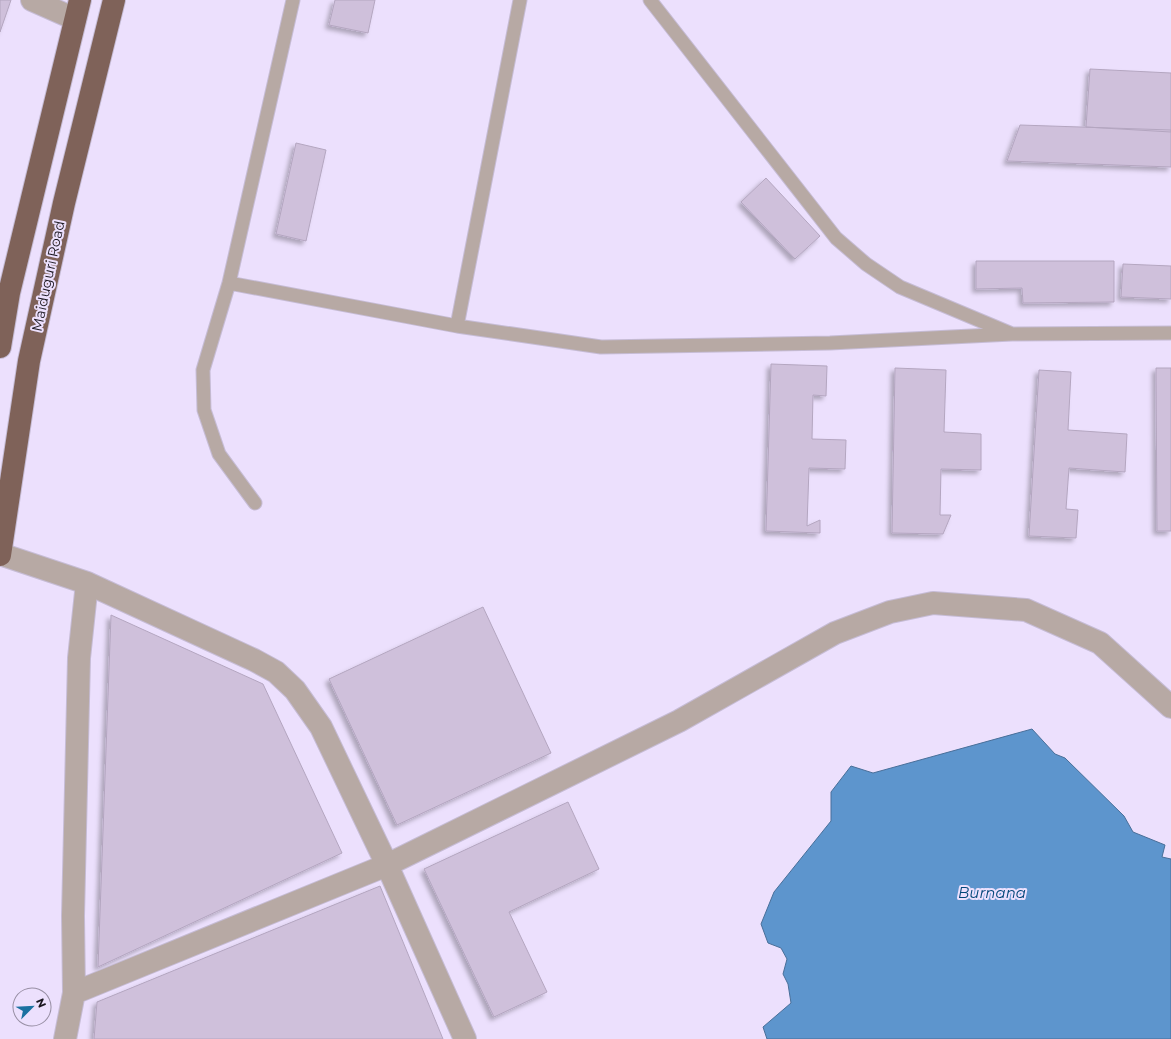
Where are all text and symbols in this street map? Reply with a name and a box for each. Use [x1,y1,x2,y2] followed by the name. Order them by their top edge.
[27,219,69,333] street label: Maiduguri Road
[958,883,1026,902] water label: Burnana
[12,987,52,1027] north arrow
[33,996,49,1010] text: N

